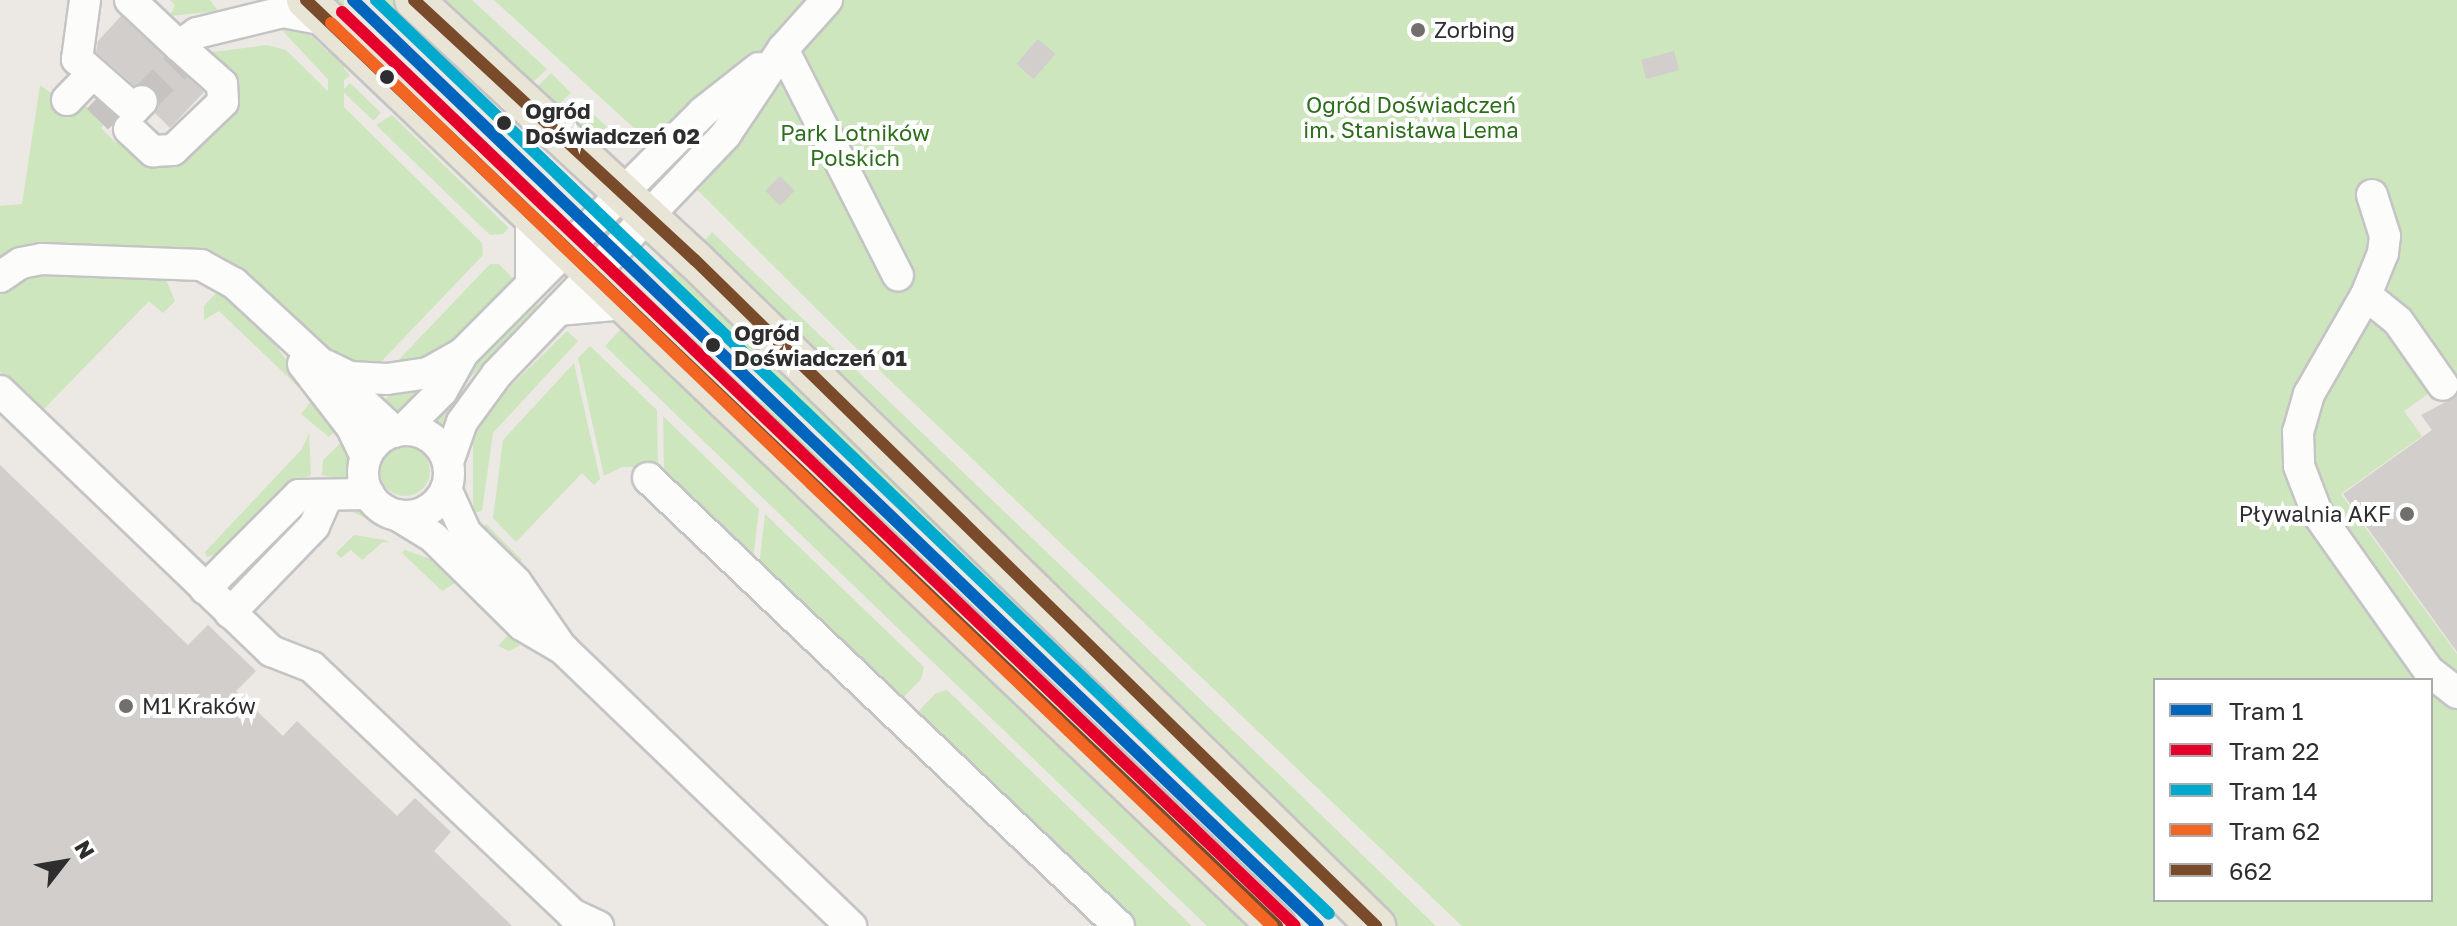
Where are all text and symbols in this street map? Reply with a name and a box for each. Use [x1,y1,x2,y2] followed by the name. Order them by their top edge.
[1434,17,1515,43] place label: Zorbing
[1409,21,1427,39] marker: Zorbing
[379,69,395,85] unlabelled marker
[1303,91,1519,142] park label: Ogród Doświadczeń im. Stanisława Lema
[525,97,700,148] place label: Ogród Doświadczeń 02
[490,109,518,137] marker: Ogród Doświadczeń 02
[780,119,930,170] park label: Park Lotników Polskich
[734,319,907,370] place label: Ogród Doświadczeń 01
[699,331,727,359] marker: Ogród Doświadczeń 01
[2239,501,2391,527] place label: Pływalnia AKF
[2398,505,2416,523] marker: Pływalnia AKF
[2153,678,2433,902] legend
[142,693,256,719] place label: M1 Kraków
[2229,696,2303,725] text: Tram 1
[117,697,135,715] marker: M1 Kraków
[2229,736,2319,765] text: Tram 22
[2229,776,2318,805] text: Tram 14
[2229,816,2320,845] text: Tram 62
[24,822,104,902] north arrow
[69,835,101,863] text: N
[2229,856,2272,885] text: 662

